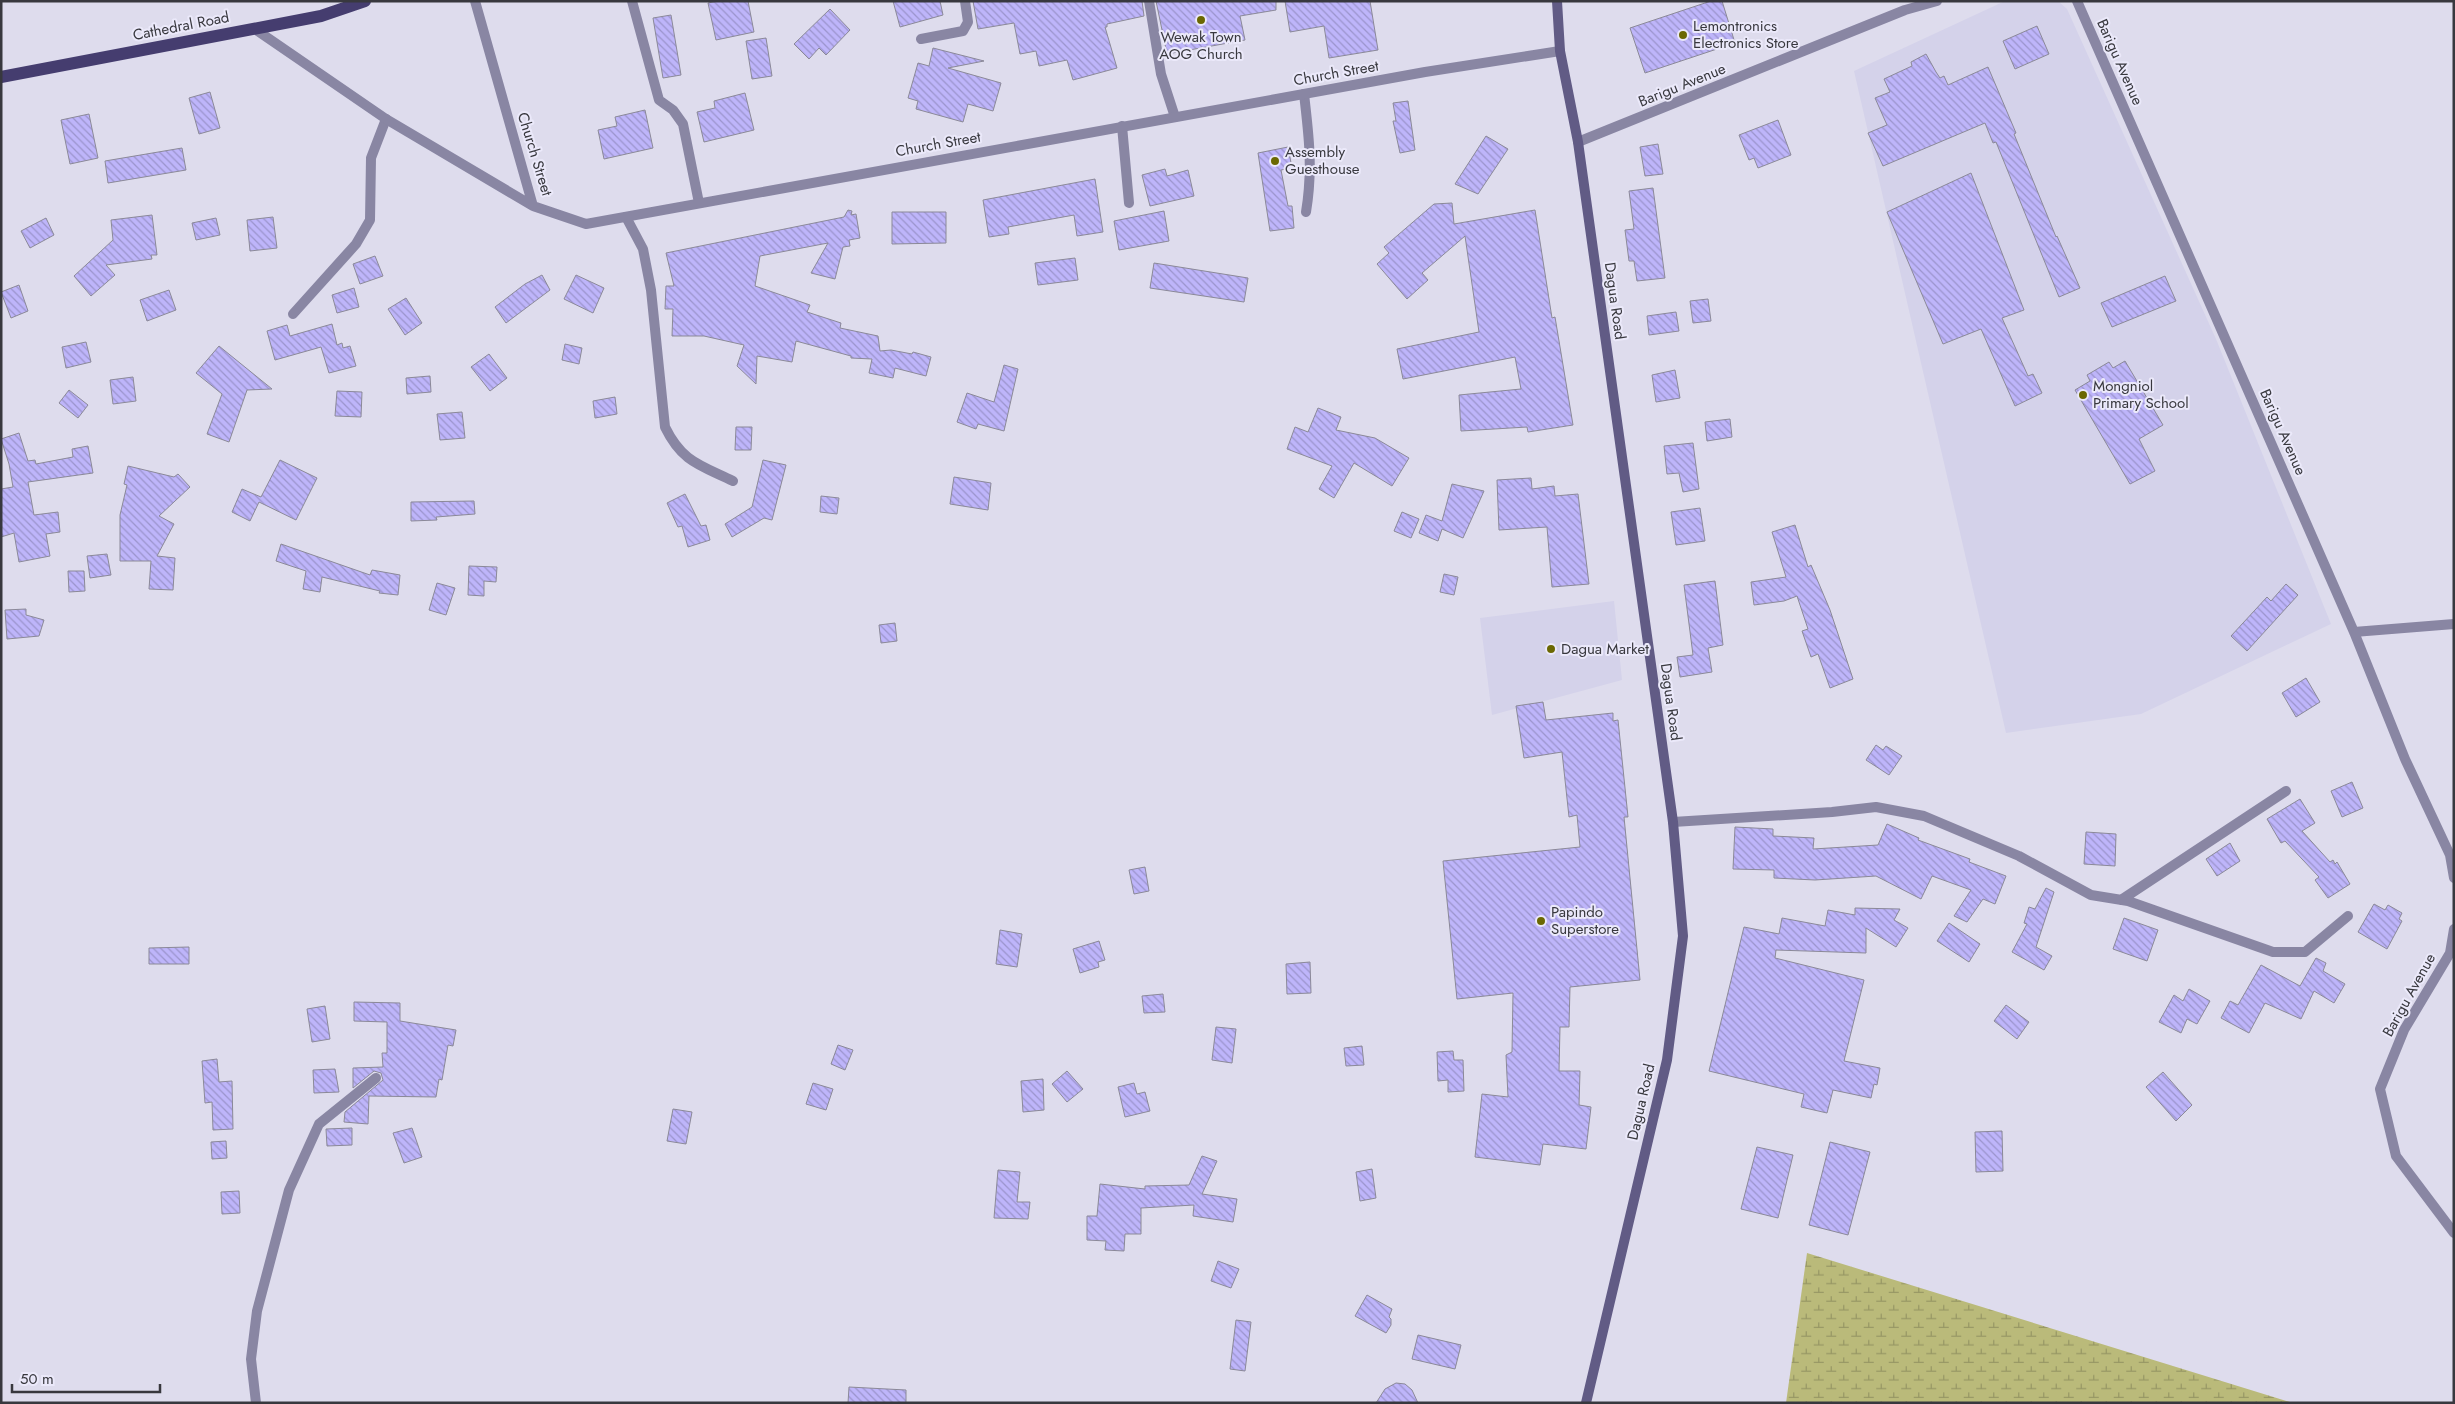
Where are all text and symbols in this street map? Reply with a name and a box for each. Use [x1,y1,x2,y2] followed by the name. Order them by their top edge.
[131,6,231,46] street label: Cathedral Road
[1195,14,1207,26] marker: Wewak Town AOG Church
[1693,15,1799,54] place label: Lemontronics Electronics Store
[2091,15,2149,109] street label: Barigu Avenue
[1159,26,1243,65] place label: Wewak Town AOG Church
[1677,29,1689,41] marker: Lemontronics Electronics Store
[1292,55,1381,91] street label: Church Street
[1635,57,1729,112] street label: Barigu Avenue
[512,110,558,199] street label: Church Street
[894,126,983,162] street label: Church Street
[1285,141,1360,180] place label: Assembly Guesthouse
[1269,155,1281,167] marker: Assembly Guesthouse
[1599,261,1631,341] street label: Dagua Road
[2093,375,2189,414] place label: Mongniol Primary School
[2254,385,2312,479] street label: Barigu Avenue
[2077,389,2089,401] marker: Mongniol Primary School
[1561,638,1649,660] place label: Dagua Market
[1545,643,1557,655] marker: Dagua Market
[1655,662,1687,742] street label: Dagua Road
[1551,901,1619,940] place label: Papindo Superstore
[1535,915,1547,927] marker: Papindo Superstore
[2377,949,2441,1041] street label: Barigu Avenue
[1622,1062,1660,1142] street label: Dagua Road
[12,1362,160,1394] scale bar
[20,1368,54,1390] text: 50 m

